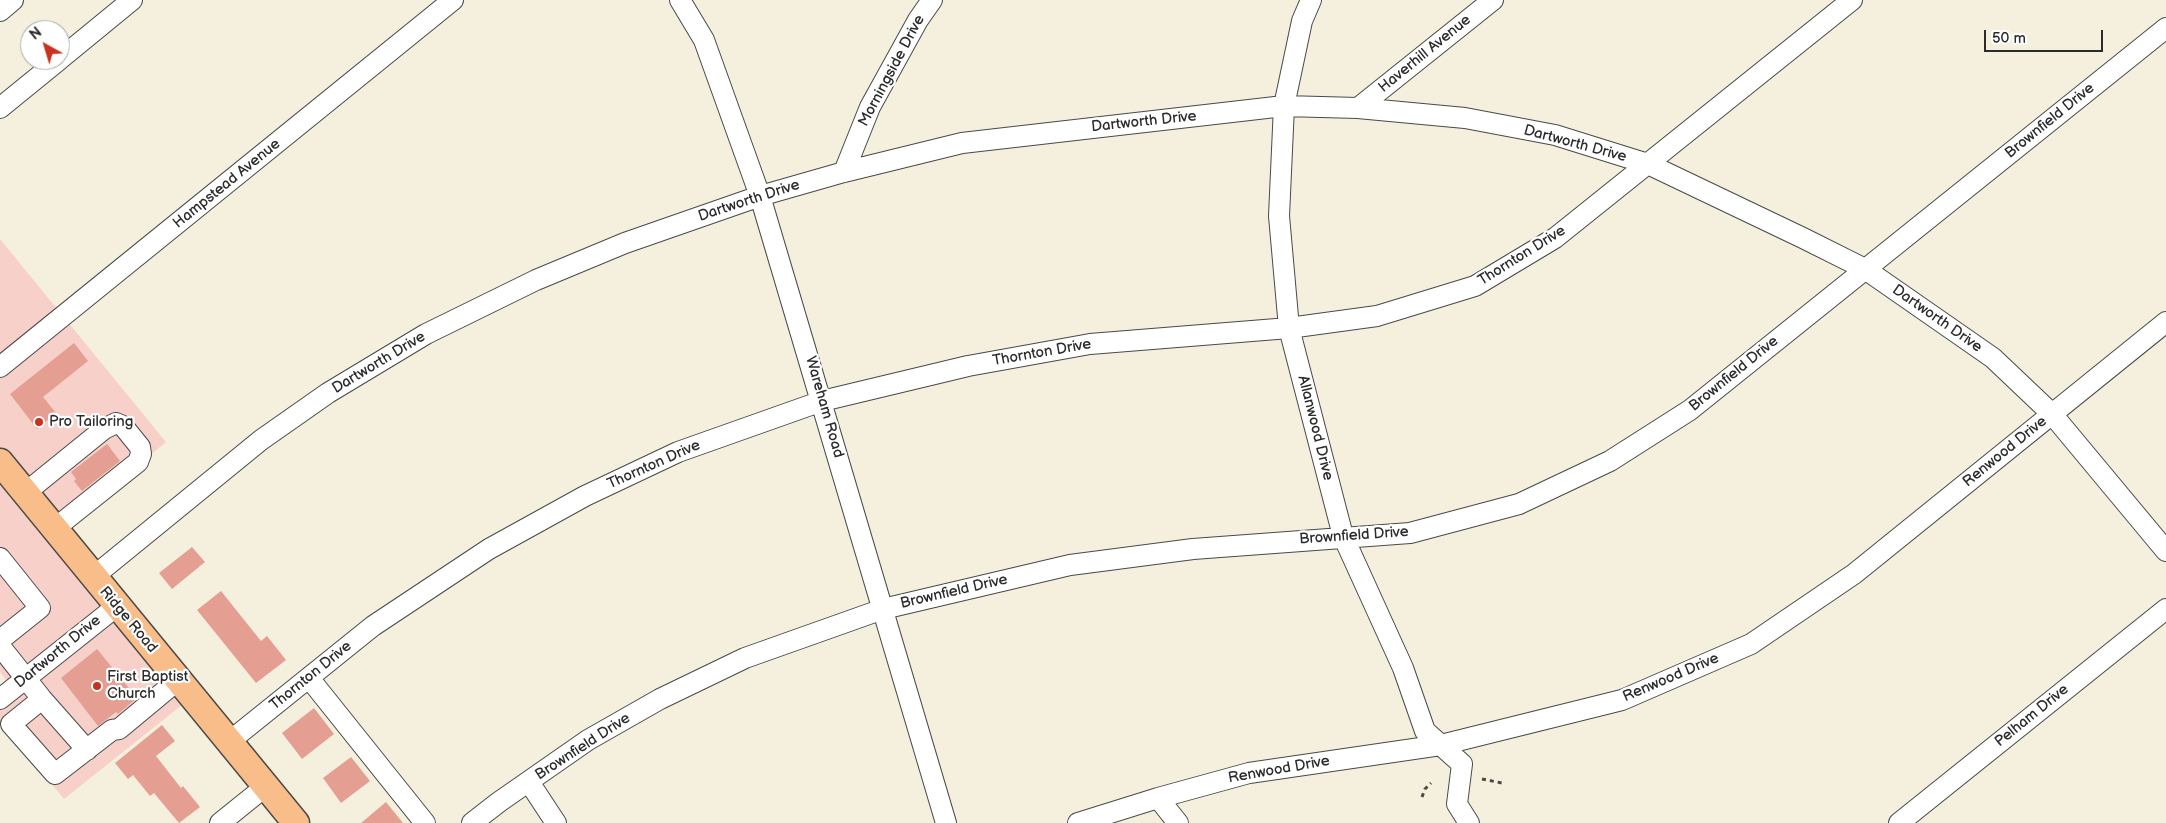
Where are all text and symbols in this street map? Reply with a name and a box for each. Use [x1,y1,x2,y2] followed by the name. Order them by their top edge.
[1375,11,1475,97] street label: Haverhill Avenue
[855,12,929,130] street label: Morningside Drive
[20,20,70,70] north arrow
[1986,20,2105,52] scale bar
[26,24,45,44] text: N
[1992,29,2026,48] text: 50 m
[2002,79,2098,163] street label: Brownfield Drive
[1091,108,1197,136] street label: Dartworth Drive
[1522,122,1628,166] street label: Dartworth Drive
[170,135,284,233] street label: Hampstead Avenue
[696,176,802,226] street label: Dartworth Drive
[1475,222,1569,290] street label: Thornton Drive
[1889,281,1985,357] street label: Dartworth Drive
[329,328,429,398] street label: Dartworth Drive
[1686,332,1782,416] street label: Brownfield Drive
[991,335,1093,371] street label: Thornton Drive
[801,354,847,460] street label: Wareham Road
[1293,374,1337,482] street label: Allanwood Drive
[49,413,133,431] place label: Pro Tailoring
[1959,413,2051,491] street label: Renwood Drive
[33,416,45,428] marker: Pro Tailoring
[605,436,703,494] street label: Thornton Drive
[1299,523,1409,549] street label: Brownfield Drive
[899,571,1009,613] street label: Brownfield Drive
[95,583,161,657] street label: Ridge Road
[11,612,105,692] street label: Dartworth Drive
[267,638,355,714] street label: Thornton Drive
[1620,650,1722,706] street label: Renwood Drive
[107,668,188,703] place label: First Baptist Church
[91,680,103,692] marker: First Baptist Church
[1992,681,2072,751] street label: Pelham Drive
[532,710,634,784] street label: Brownfield Drive
[1227,752,1331,788] street label: Renwood Drive

